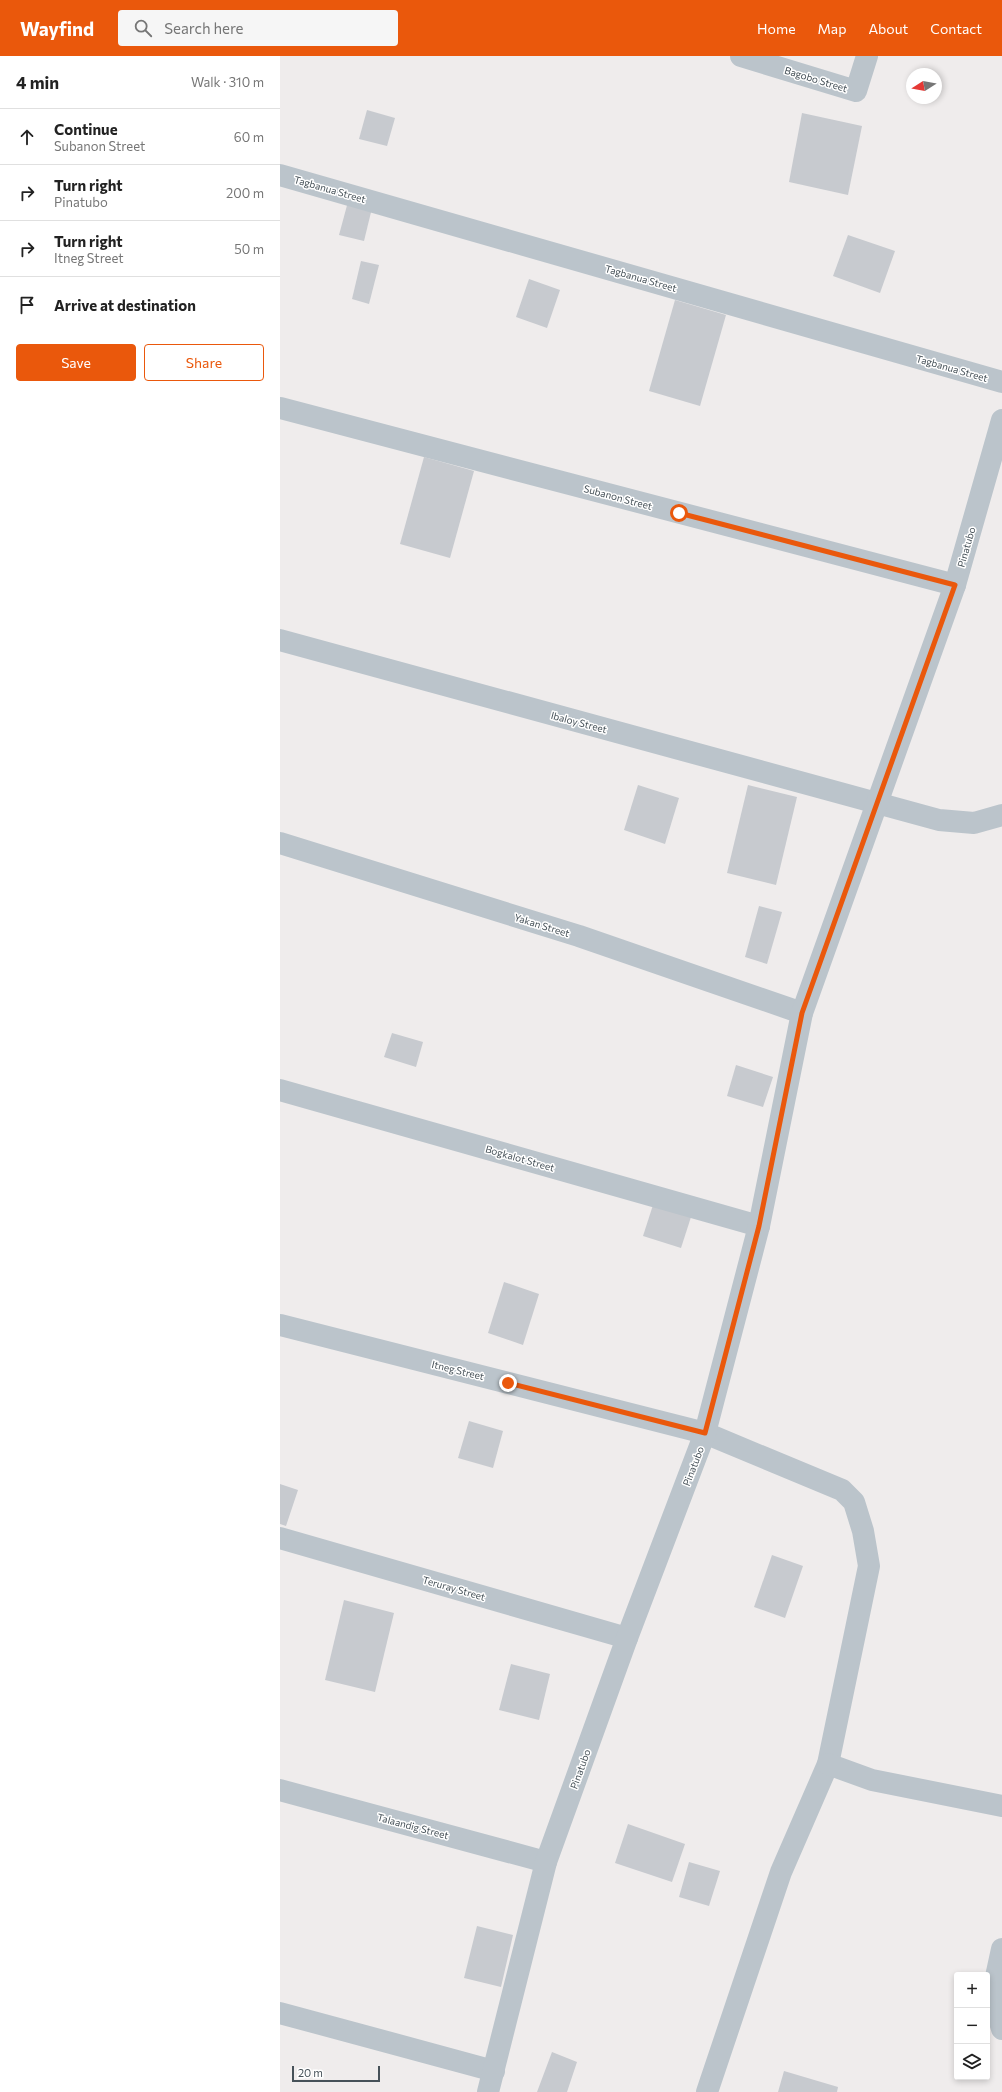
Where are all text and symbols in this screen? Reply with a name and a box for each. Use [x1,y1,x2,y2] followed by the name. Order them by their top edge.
[118,10,398,46] search box
[20,17,94,40] text: Wayfind
[132,17,154,39] icon: search
[164,19,244,37] text: Search here
[757,20,796,37] text: Home
[818,20,846,37] text: Map
[868,20,908,37] text: About
[930,20,982,37] text: Contact
[783,64,849,94] street label: Bagobo Street
[906,68,942,104] north arrow
[16,72,59,93] text: 4 min
[191,74,264,90] text: Walk · 310 m
[54,120,118,138] text: Continue
[16,126,38,148] icon: ahead
[234,129,264,145] text: 60 m
[54,138,145,154] text: Subanon Street
[293,173,367,205] street label: Tagbanua Street
[54,176,123,194] text: Turn right
[16,182,38,204] icon: right
[226,185,264,201] text: 200 m
[54,194,108,210] text: Pinatubo
[54,232,123,250] text: Turn right
[16,238,38,260] icon: right
[234,241,264,257] text: 50 m
[54,250,124,266] text: Itneg Street
[604,262,678,294] street label: Tagbanua Street
[16,294,38,316] icon: arrive
[54,296,196,314] text: Arrive at destination
[16,344,136,381] button: Save
[144,344,264,381] button: Share
[915,352,989,384] street label: Tagbanua Street
[583,482,653,512] street label: Subanon Street
[670,504,688,522] route start
[955,525,977,569] street label: Pinatubo
[550,709,608,735] street label: Ibaloy Street
[513,911,571,939] street label: Yakan Street
[484,1142,556,1174] street label: Bogkalot Street
[431,1358,485,1382] street label: Itneg Street
[499,1374,517,1392] route end
[680,1445,706,1487] street label: Pinatubo
[421,1573,487,1603] street label: Teruray Street
[567,1747,593,1790] street label: Pinatubo
[376,1811,450,1841] street label: Talaandig Street
[954,1972,990,2080] map controls
[954,1972,990,2008] button: +
[954,2008,990,2044] button: −
[954,2044,990,2080] button: layers
[292,2064,380,2083] scale bar
[298,2066,323,2079] text: 20 m

